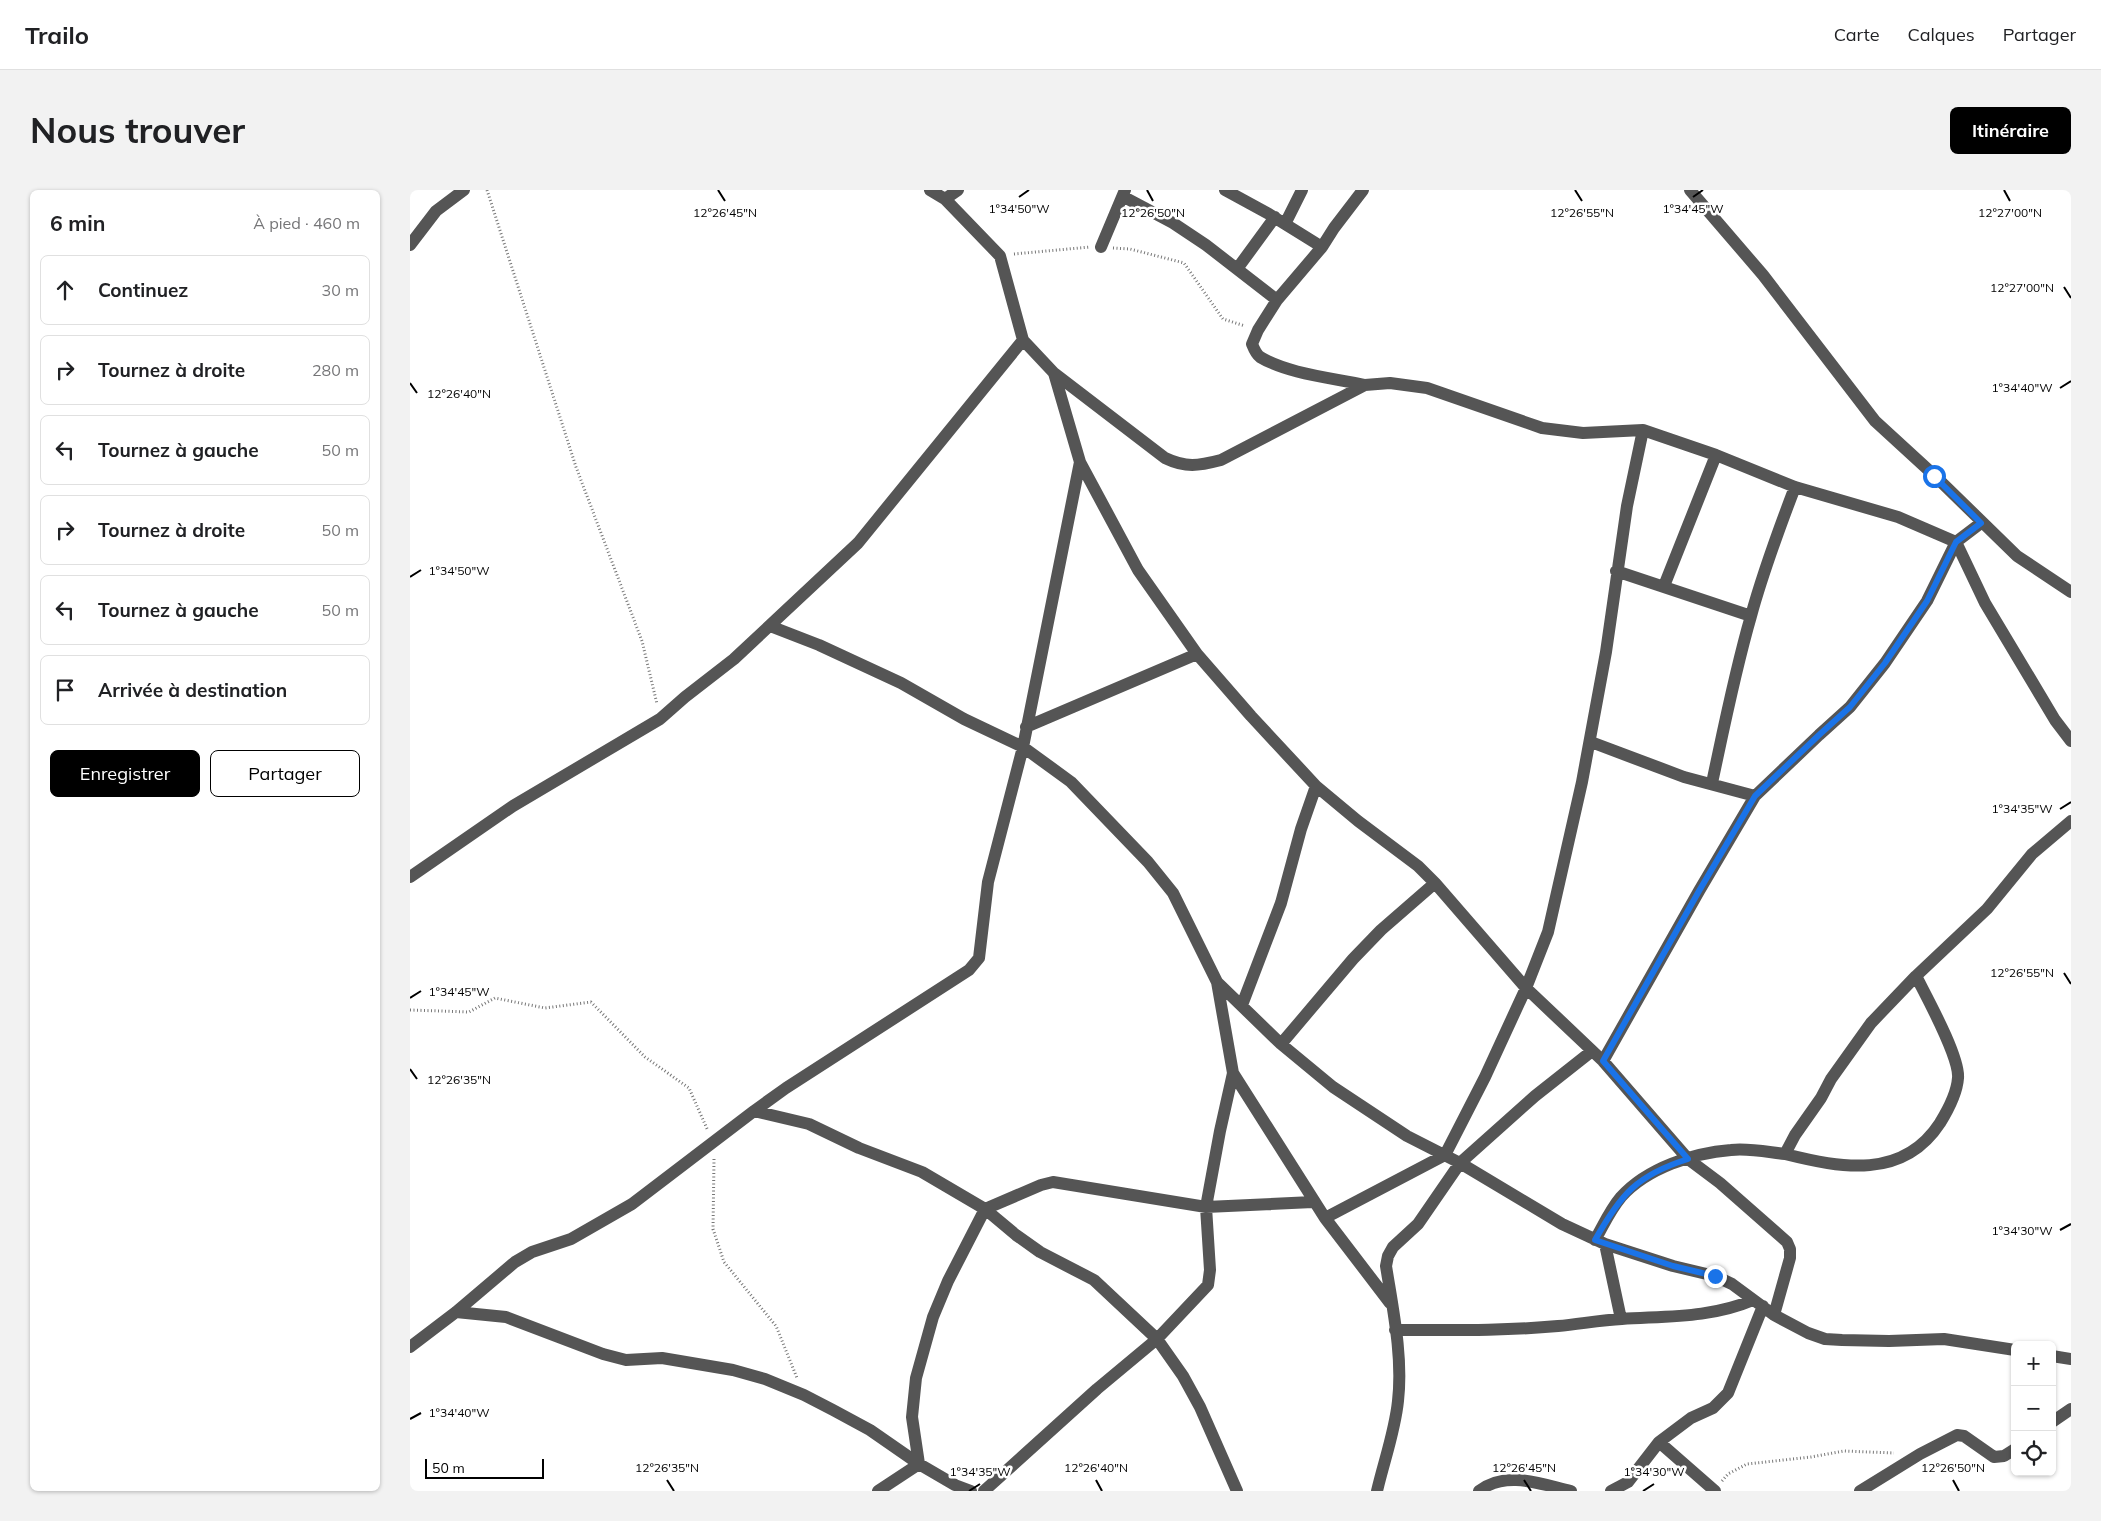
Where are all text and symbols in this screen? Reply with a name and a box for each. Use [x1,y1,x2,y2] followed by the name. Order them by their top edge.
[25,20,89,50] text: Trailo
[1834,23,1880,46] text: Carte
[1908,23,1975,46] text: Calques
[2003,23,2076,46] text: Partager
[1950,107,2071,154] button: Itinéraire
[30,108,245,152] text: Nous trouver
[988,201,1050,216] text: 1°34'50"W
[1662,201,1724,216] text: 1°34'45"W
[693,205,757,220] text: 12°26'45"N
[1121,205,1185,220] text: 12°26'50"N
[1550,205,1614,220] text: 12°26'55"N
[1978,205,2042,220] text: 12°27'00"N
[50,210,105,236] text: 6 min
[253,213,360,233] text: À pied · 460 m
[51,276,79,304] icon: ahead
[98,278,188,302] text: Continuez
[322,280,359,300] text: 30 m
[1990,280,2054,295] text: 12°27'00"N
[51,356,79,384] icon: right
[98,358,245,382] text: Tournez à droite
[312,360,359,380] text: 280 m
[1991,380,2053,395] text: 1°34'40"W
[427,386,491,401] text: 12°26'40"N
[51,436,79,464] icon: left
[98,438,259,462] text: Tournez à gauche
[322,440,359,460] text: 50 m
[1923,465,1946,488] route start
[51,516,79,544] icon: right
[98,518,245,542] text: Tournez à droite
[322,520,359,540] text: 50 m
[428,563,490,578] text: 1°34'50"W
[51,596,79,624] icon: left
[98,598,259,622] text: Tournez à gauche
[322,600,359,620] text: 50 m
[51,676,79,704] icon: arrive
[98,678,287,702] text: Arrivée à destination
[50,750,200,797] button: Enregistrer
[210,750,360,797] button: Partager
[1991,801,2053,816] text: 1°34'35"W
[1990,965,2054,980] text: 12°26'55"N
[428,984,490,999] text: 1°34'45"W
[427,1072,491,1087] text: 12°26'35"N
[1991,1223,2053,1238] text: 1°34'30"W
[1704,1265,1727,1288] route end
[2011,1341,2056,1476] map controls
[2011,1341,2056,1386] button: +
[2011,1386,2056,1431] button: −
[428,1405,490,1420] text: 1°34'40"W
[2011,1431,2056,1476] button: locate
[425,1456,544,1479] scale bar
[432,1459,465,1477] text: 50 m
[635,1460,699,1475] text: 12°26'35"N
[1064,1460,1128,1475] text: 12°26'40"N
[1492,1460,1556,1475] text: 12°26'45"N
[1921,1460,1985,1475] text: 12°26'50"N
[949,1464,1011,1479] text: 1°34'35"W
[1623,1464,1685,1479] text: 1°34'30"W

